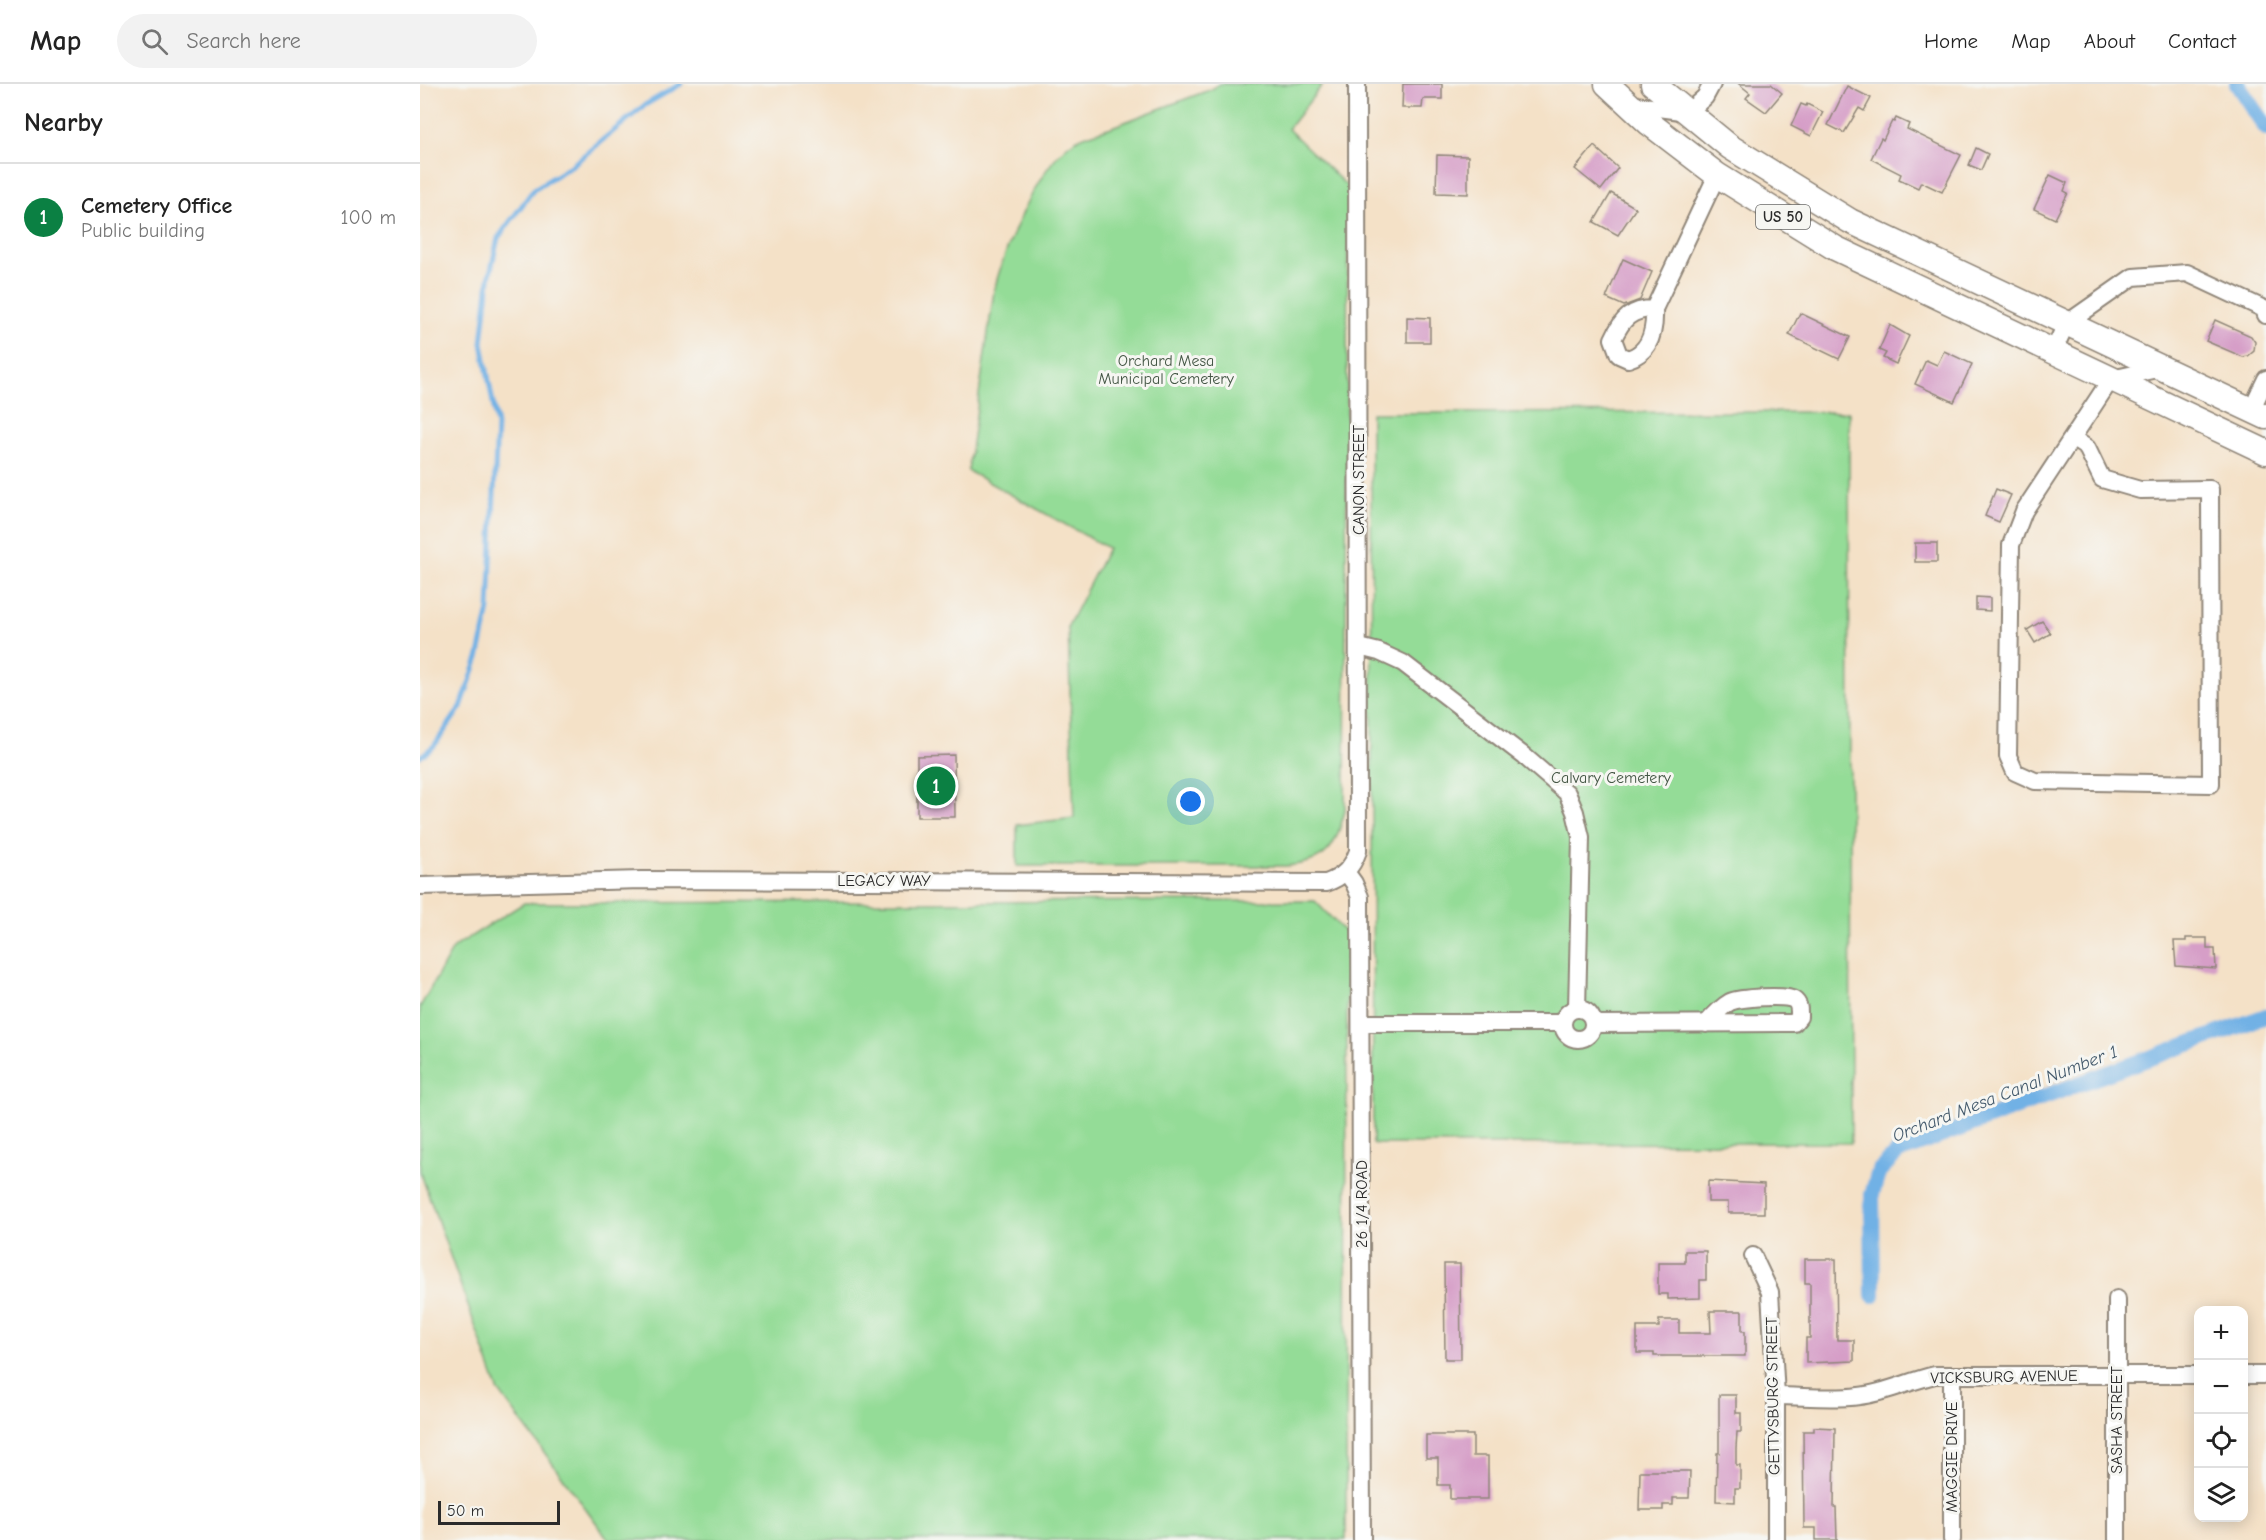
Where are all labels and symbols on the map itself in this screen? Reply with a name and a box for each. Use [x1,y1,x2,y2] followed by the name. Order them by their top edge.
[1756,205,1810,229] road number: US 50
[1098,352,1235,388] park label: Orchard Mesa Municipal Cemetery
[1350,424,1368,535] street label: CANON STREET
[916,764,956,808] pin: 1
[1551,769,1672,787] park label: Calvary Cemetery
[1176,787,1205,816] your location
[837,872,931,890] street label: LEGACY WAY
[1889,1041,2121,1147] water label: Orchard Mesa Canal Number 1
[1353,1160,1371,1248] street label: 26 1/4 ROAD
[1763,1316,1783,1475] street label: GETTYSBURG STREET
[2108,1366,2126,1474] street label: SASHA STREET
[1930,1367,2078,1387] street label: VICKSBURG AVENUE
[1943,1401,1961,1512] street label: MAGGIE DRIVE
[438,1498,560,1526] scale bar

